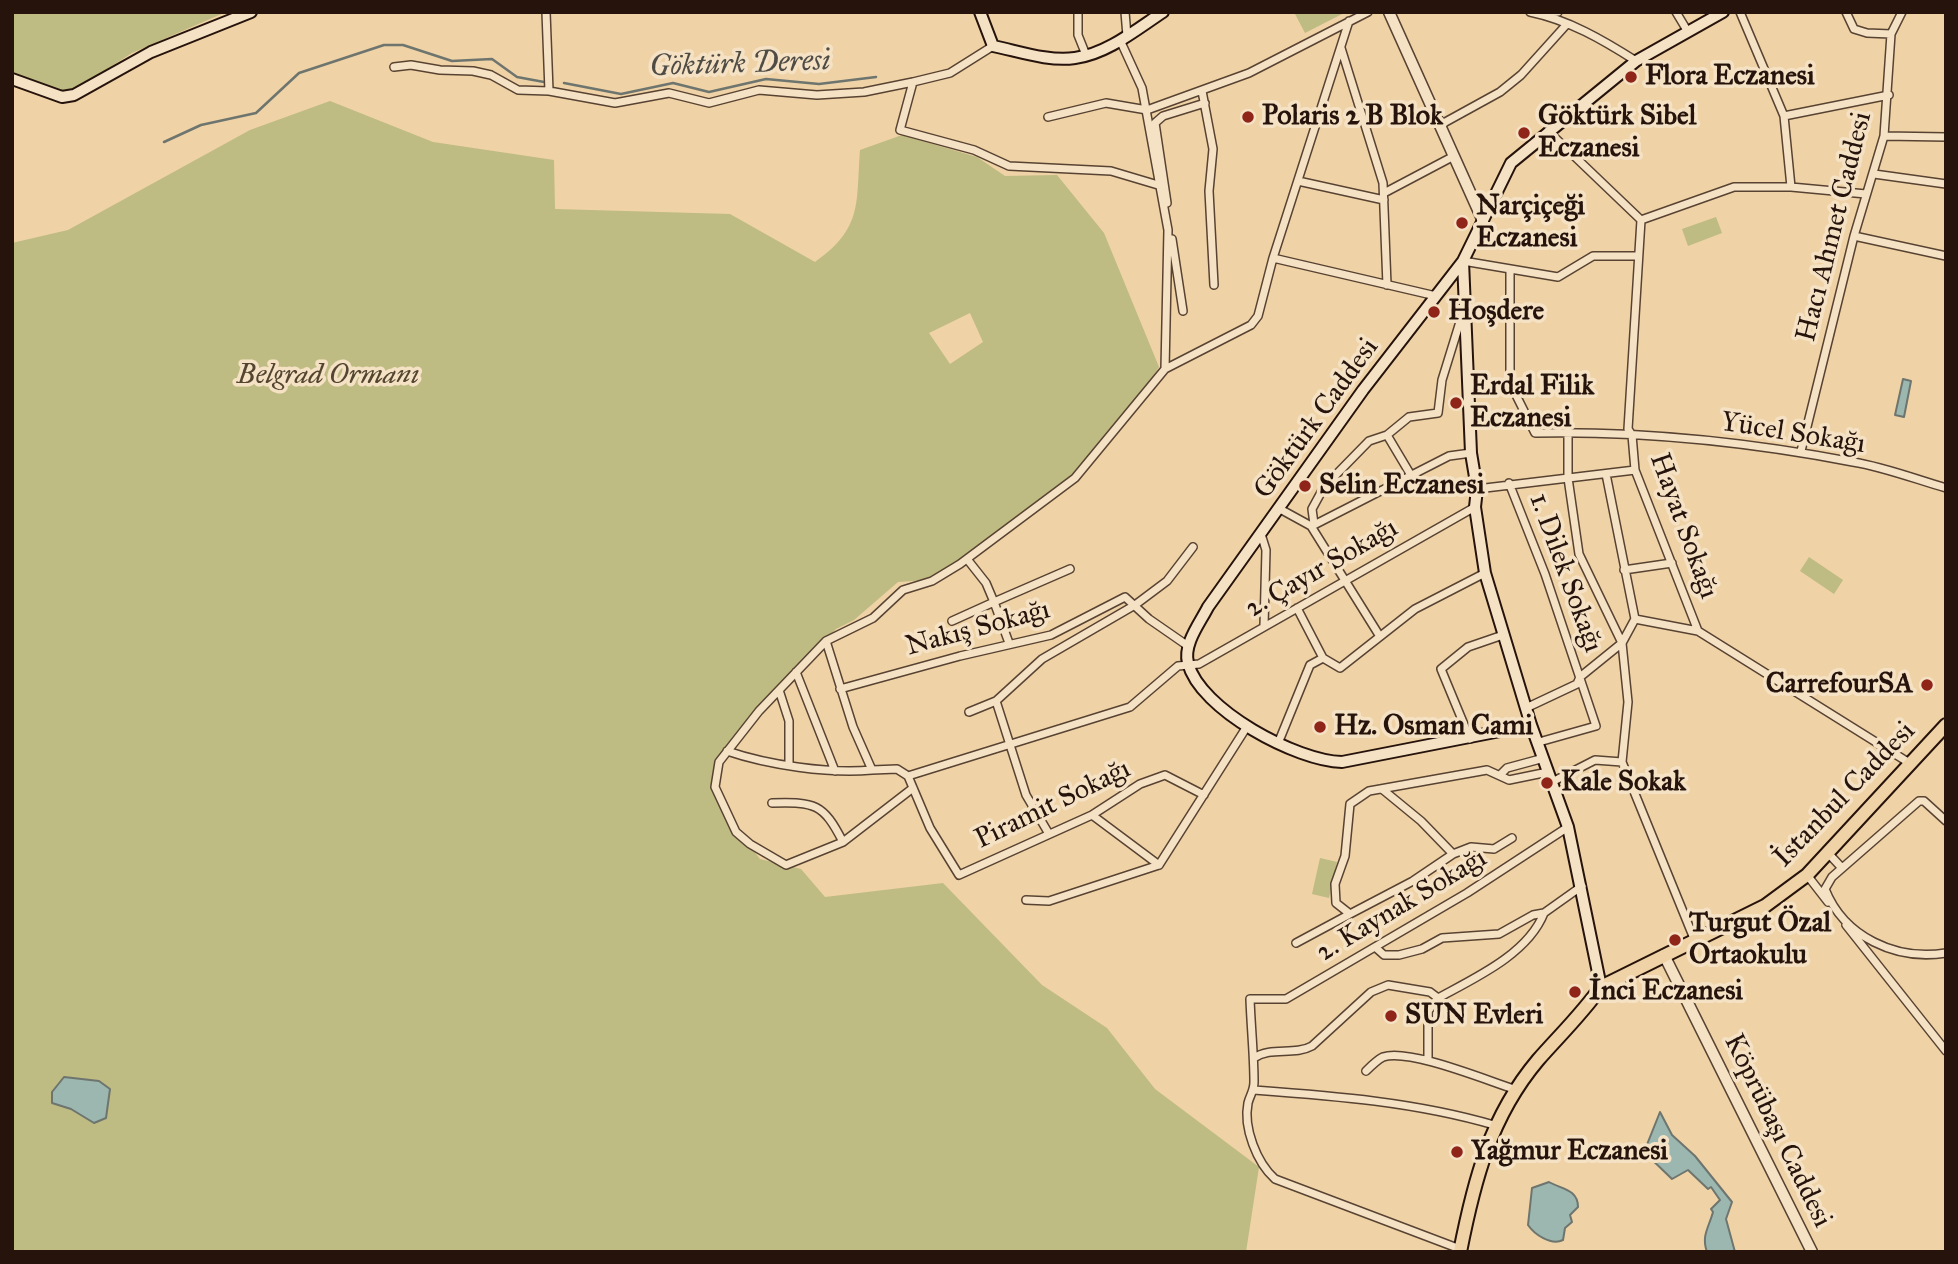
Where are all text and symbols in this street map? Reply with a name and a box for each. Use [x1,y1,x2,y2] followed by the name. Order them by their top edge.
[649,44,831,86] water label: Göktürk Deresi
[1645,60,1815,94] place label: Flora Eczanesi
[1623,69,1639,85] marker: Flora Eczanesi
[1262,100,1443,134] place label: Polaris 2 B Blok
[1538,100,1696,166] place label: Göktürk Sibel Eczanesi
[1240,109,1256,125] marker: Polaris 2 B Blok
[1790,109,1880,345] street label: Hacı Ahmet Caddesi
[1516,125,1532,141] marker: Göktürk Sibel Eczanesi
[1476,190,1585,256] place label: Narçiçeği Eczanesi
[1454,215,1470,231] marker: Narçiçeği Eczanesi
[1448,295,1544,329] place label: Hoşdere
[1426,304,1442,320] marker: Hoşdere
[1247,332,1387,506] street label: Göktürk Caddesi
[237,359,419,393] park label: Belgrad Ormanı
[1470,370,1594,436] place label: Erdal Filik Eczanesi
[1448,395,1464,411] marker: Erdal Filik Eczanesi
[1718,406,1868,462] street label: Yücel Sokağı
[1641,449,1725,603] street label: Hayat Sokağı
[1319,469,1485,503] place label: Selin Eczanesi
[1297,478,1313,494] marker: Selin Eczanesi
[1521,489,1609,657] street label: 1. Dilek Sokağı
[1240,512,1404,626] street label: 2. Çayır Sokağı
[902,594,1054,664] street label: Nakış Sokağı
[1766,668,1913,702] place label: CarrefourSA
[1919,677,1935,693] marker: CarrefourSA
[1334,710,1533,744] place label: Hz. Osman Cami
[1767,715,1923,875] street label: İstanbul Caddesi
[1312,719,1328,735] marker: Hz. Osman Cami
[970,753,1136,857] street label: Piramit Sokağı
[1561,766,1686,800] place label: Kale Sokak
[1539,775,1555,791] marker: Kale Sokak
[1311,842,1493,970] street label: 2. Kaynak Sokağı
[1689,907,1831,973] place label: Turgut Özal Ortaokulu
[1667,932,1683,948] marker: Turgut Özal Ortaokulu
[1589,975,1743,1009] place label: İnci Eczanesi
[1567,984,1583,1000] marker: İnci Eczanesi
[1405,999,1543,1033] place label: SUN Evleri
[1383,1008,1399,1024] marker: SUN Evleri
[1716,1029,1838,1233] street label: Köprübaşı Caddesi
[1471,1135,1668,1169] place label: Yağmur Eczanesi
[1449,1144,1465,1160] marker: Yağmur Eczanesi

